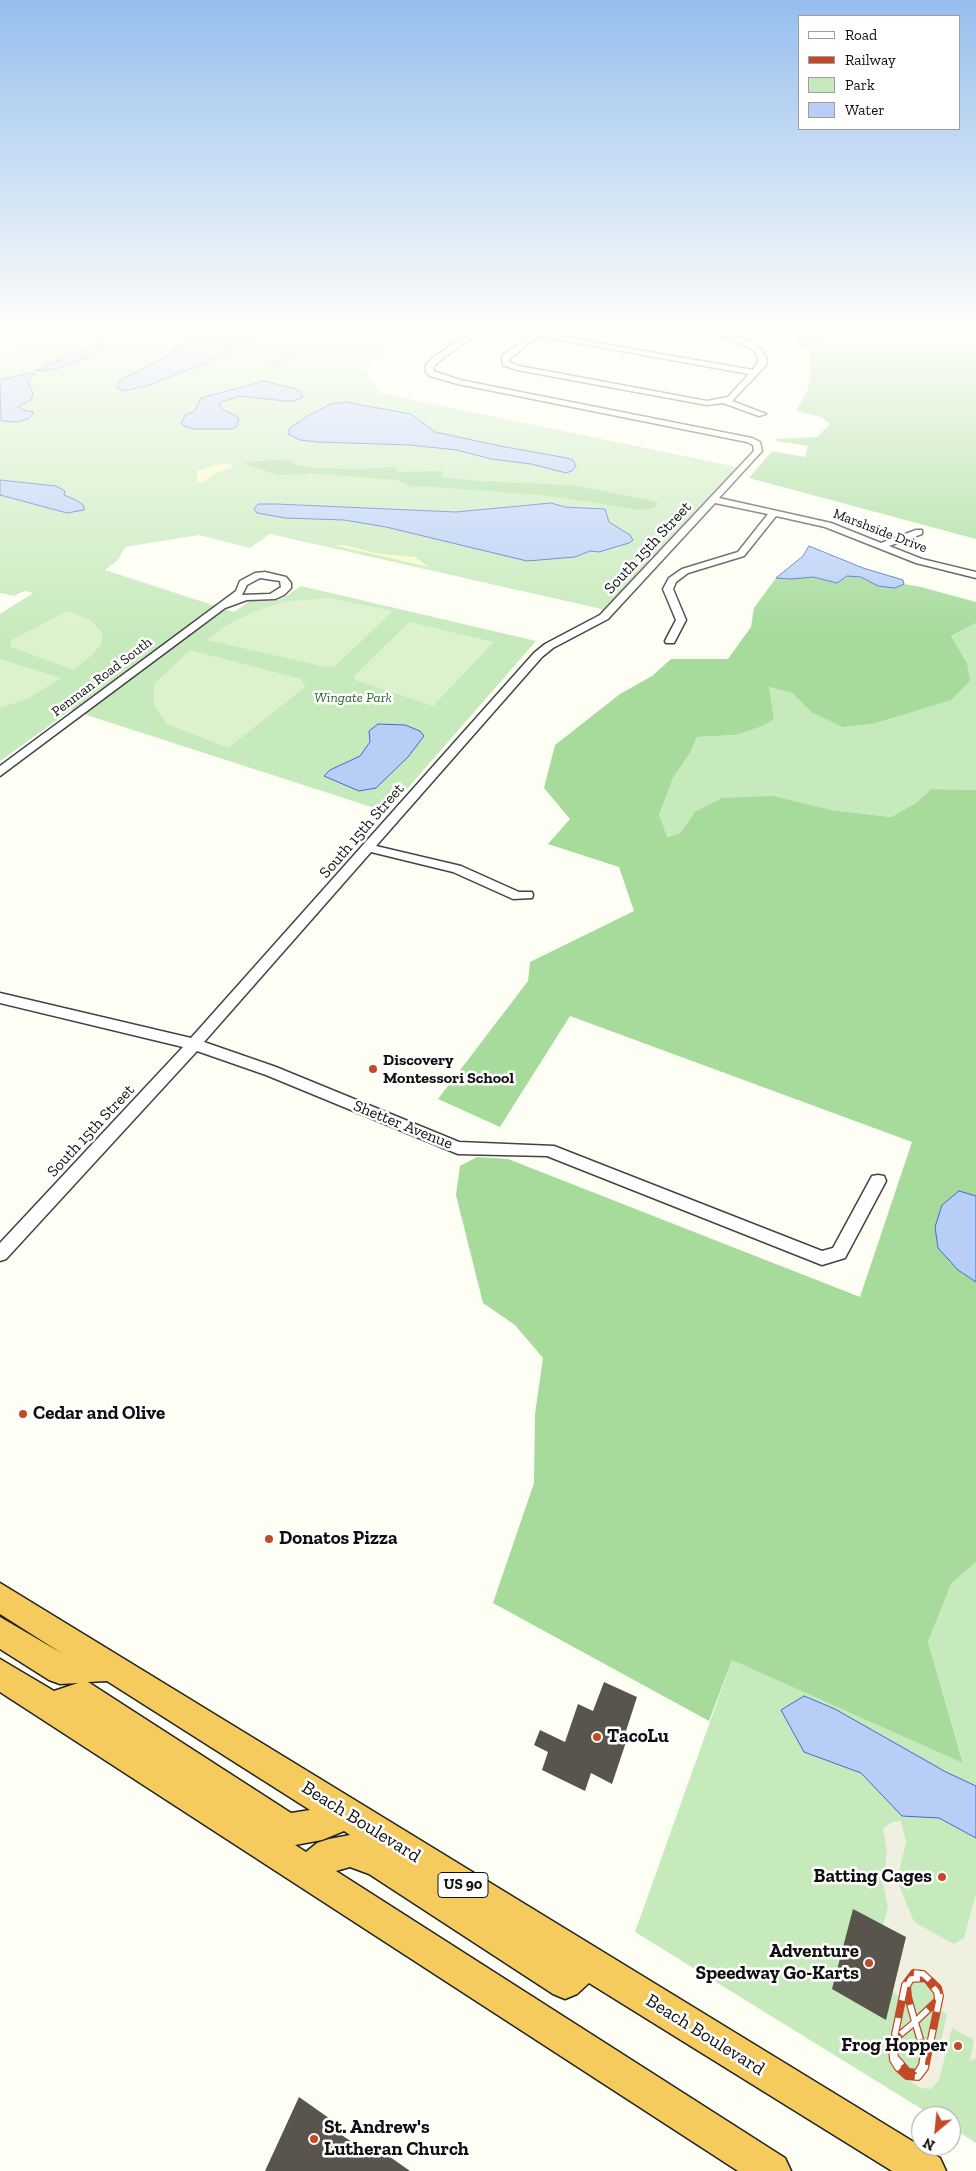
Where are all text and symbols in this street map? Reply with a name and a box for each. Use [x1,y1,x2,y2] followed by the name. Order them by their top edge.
[798,15,961,130] legend
[845,26,877,44] text: Road
[845,51,896,69] text: Railway
[845,76,875,94] text: Park
[845,101,885,119] text: Water
[600,498,696,598] street label: South 15th Street
[831,505,929,557] street label: Marshside Drive
[49,634,155,720] street label: Penman Road South
[314,690,392,706] park label: Wingate Park
[316,780,408,882] street label: South 15th Street
[383,1050,514,1088] place label: Discovery Montessori School
[367,1063,379,1075] marker: Discovery Montessori School
[43,1081,139,1181] street label: South 15th Street
[351,1096,455,1154] street label: Shetter Avenue
[33,1403,165,1425] place label: Cedar and Olive
[17,1408,29,1420] marker: Cedar and Olive
[279,1528,398,1550] place label: Donatos Pizza
[263,1533,275,1545] marker: Donatos Pizza
[607,1726,669,1748] place label: TacoLu
[591,1731,603,1743] marker: TacoLu
[297,1776,425,1868] street label: Beach Boulevard
[814,1866,932,1888] place label: Batting Cages
[936,1871,948,1883] marker: Batting Cages
[438,1872,488,1898] road number: US 90
[696,1941,859,1985] place label: Adventure Speedway Go-Karts
[863,1957,875,1969] marker: Adventure Speedway Go-Karts
[641,1989,769,2081] street label: Beach Boulevard
[841,2035,948,2057] place label: Frog Hopper
[952,2040,964,2052] marker: Frog Hopper
[911,2106,961,2156] north arrow
[324,2117,469,2161] place label: St. Andrew's Lutheran Church
[308,2133,320,2145] marker: St. Andrew's Lutheran Church
[921,2134,938,2154] text: N

